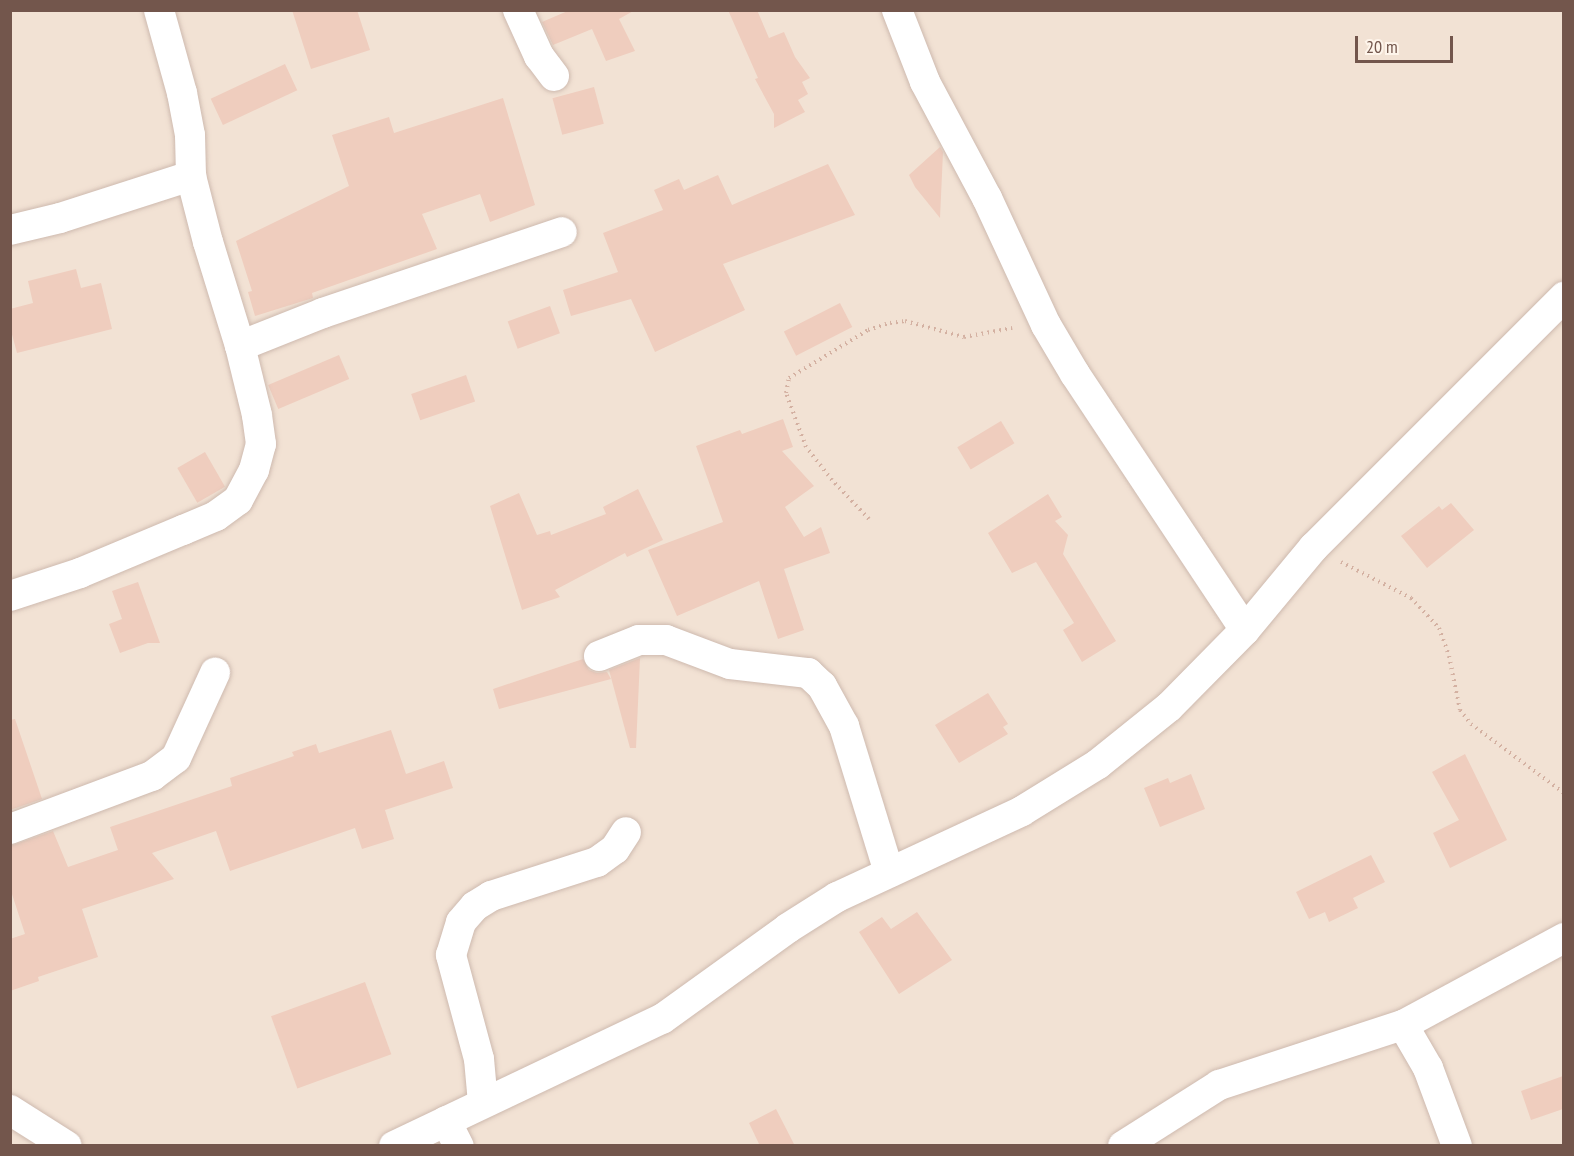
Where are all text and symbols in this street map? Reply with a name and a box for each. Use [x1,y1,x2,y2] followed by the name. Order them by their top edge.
[1358,24,1456,62] scale bar
[1366,35,1398,58] text: 20 m

